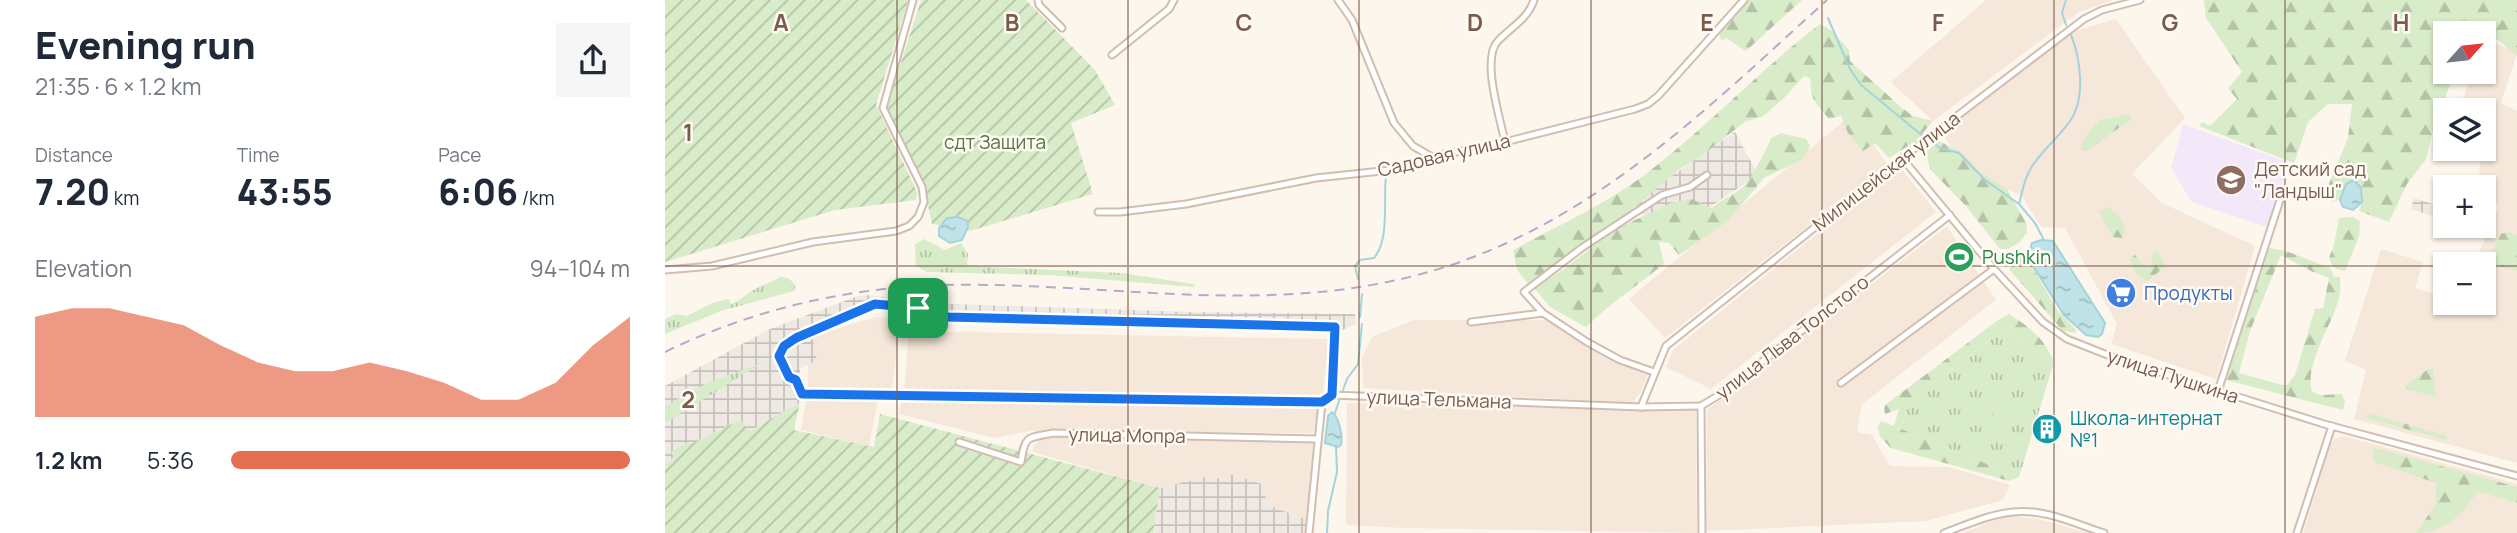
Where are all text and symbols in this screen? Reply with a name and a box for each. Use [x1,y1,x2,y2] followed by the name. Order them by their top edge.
[773,6,789,38] text: A
[1005,6,1019,38] text: B
[1236,6,1253,38] text: C
[1467,6,1483,38] text: D
[1700,6,1714,38] text: E
[1932,6,1944,38] text: F
[2162,6,2179,38] text: G
[2393,6,2409,38] text: H
[35,18,256,70] text: Evening run
[2433,21,2495,84] north arrow
[2433,21,2496,315] map controls
[556,23,630,97] button: share
[35,70,202,102] text: 21:35 · 6 × 1.2 km
[2433,98,2496,161] button: layers
[1807,105,1965,237] street label: Милицейская улица
[683,116,693,148] text: 1
[1375,127,1513,183] street label: Садовая улица
[944,129,1046,155] park label: сдт Защита
[35,142,113,168] text: Distance
[237,142,280,168] text: Time
[438,142,481,168] text: Pace
[2254,156,2366,204] place label: Детский сад "Ландыш"
[2214,163,2248,197] school or university icon: Детский сад "Ландыш"
[35,168,110,216] text: 7.20
[237,168,333,216] text: 43:55
[438,168,518,216] text: 6:06
[2433,175,2496,238] button: +
[110,185,139,211] text: km
[518,185,555,211] text: /km
[1942,240,1976,274] sports icon: Pushkin
[1982,244,2051,270] place label: Pushkin
[35,252,132,284] text: Elevation
[530,252,630,284] text: 94–104 m
[2433,252,2496,315] button: −
[1710,269,1874,405] street label: улица Льва Толстого
[2104,276,2138,310] supermarket icon: Продукты
[888,278,948,338] pin
[2144,280,2233,306] place label: Продукты
[899,289,937,327] icon: arrive
[2104,342,2242,410] street label: улица Пушкина
[681,383,695,415] text: 2
[1366,383,1512,415] street label: улица Тельмана
[2070,405,2223,453] place label: Школа-интернат №1
[2030,412,2064,446] building icon: Школа-интернат №1
[1068,421,1186,449] street label: улица Мопра
[35,444,102,476] text: 1.2 km
[147,444,194,476] text: 5:36

